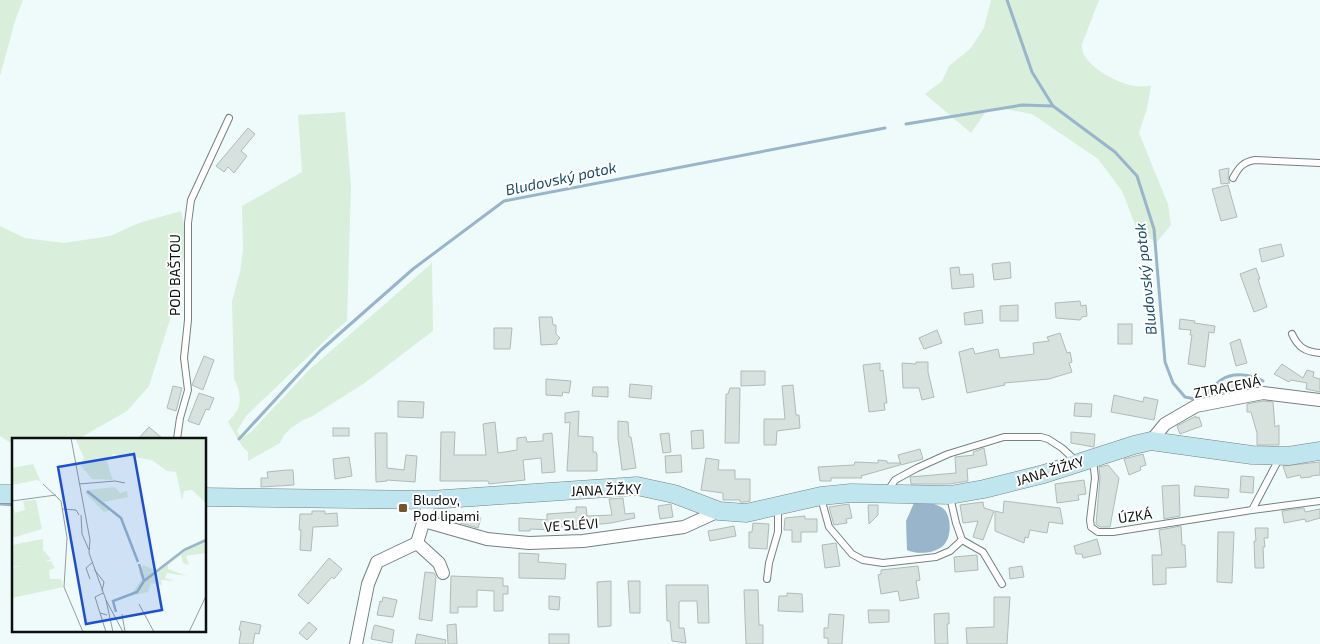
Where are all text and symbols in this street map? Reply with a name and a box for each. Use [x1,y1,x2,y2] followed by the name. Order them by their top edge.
[504,157,618,200] water label: Bludovský potok
[1130,222,1161,336] water label: Bludovský potok
[166,234,183,316] street label: POD BAŠTOU
[1192,372,1262,401] street label: ZTRACENÁ
[12,438,206,632] inset map
[1014,452,1086,489] street label: JANA ŽIŽKY
[570,480,642,499] street label: JANA ŽIŽKY
[413,491,479,524] place label: Bludov, Pod lipami
[397,502,409,514] marker: Bludov, Pod lipami
[1117,505,1153,526] street label: ÚZKÁ
[543,514,599,535] street label: VE SLÉVI

